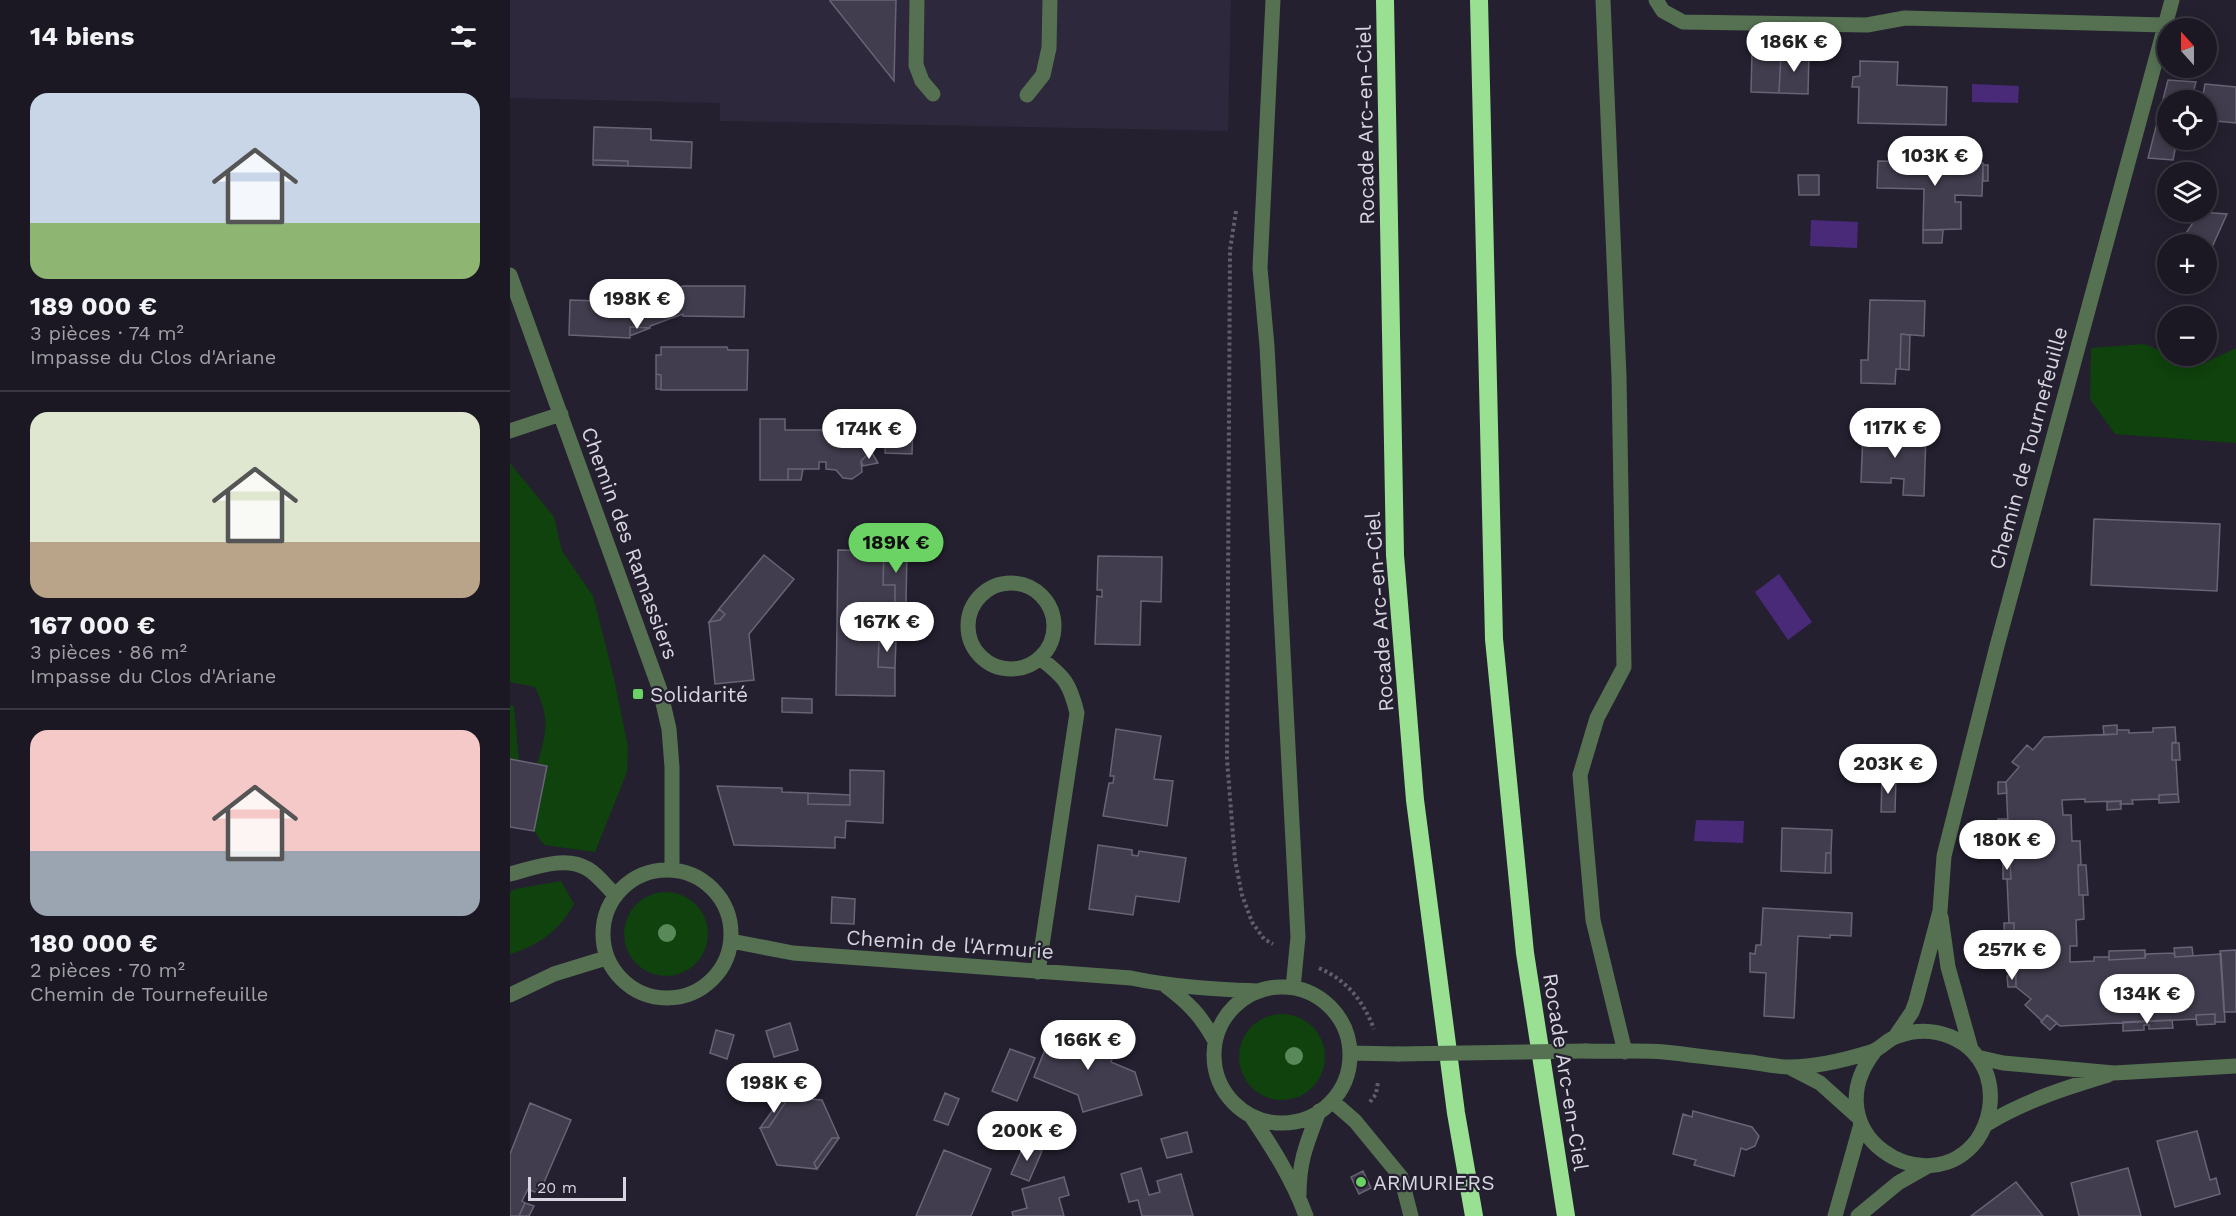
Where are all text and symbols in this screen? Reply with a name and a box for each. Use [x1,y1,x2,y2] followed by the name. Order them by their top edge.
[2157,18,2217,78] north arrow
[2157,18,2217,366] map controls
[447,20,480,53] icon: filters
[30,21,134,51] text: 14 biens
[1745,22,1843,73] pin: 186K €
[1351,24,1379,225] street label: Rocade Arc-en-Ciel
[1761,29,1828,53] text: 186K €
[2157,90,2217,150] button: locate
[201,132,309,240] icon: home
[1886,136,1984,187] pin: 103K €
[1902,143,1968,167] text: 103K €
[2157,162,2217,222] button: layers
[2157,234,2217,294] button: +
[588,279,686,330] pin: 198K €
[604,286,671,310] text: 198K €
[30,291,157,321] text: 189 000 €
[2157,306,2217,366] button: −
[30,321,184,345] text: 3 pièces · 74 m²
[1984,324,2072,572] street label: Chemin de Tournefeuille
[30,345,276,369] text: Impasse du Clos d'Ariane
[1846,408,1944,459] pin: 117K €
[820,409,918,460] pin: 174K €
[1864,415,1926,439] text: 117K €
[836,416,902,440] text: 174K €
[576,423,684,663] street label: Chemin des Ramassiers
[201,451,309,559] icon: home
[1360,511,1398,713] street label: Rocade Arc-en-Ciel
[847,523,945,574] pin: 189K €
[863,530,930,554] text: 189K €
[838,602,936,653] pin: 167K €
[854,609,920,633] text: 167K €
[30,610,155,640] text: 167 000 €
[30,640,187,664] text: 3 pièces · 86 m²
[30,664,276,688] text: Impasse du Clos d'Ariane
[650,682,748,707] place label: Solidarité
[631,687,645,701] marker: Solidarité
[1839,744,1937,795] pin: 203K €
[1853,751,1923,775] text: 203K €
[201,769,309,877] icon: home
[1958,820,2056,871] pin: 180K €
[1973,827,2041,851] text: 180K €
[845,924,1055,964] street label: Chemin de l'Armurie
[30,928,158,958] text: 180 000 €
[1963,930,2061,981] pin: 257K €
[1978,937,2046,961] text: 257K €
[30,958,185,982] text: 2 pièces · 70 m²
[1538,971,1594,1173] street label: Rocade Arc-en-Ciel
[2098,974,2196,1025] pin: 134K €
[2114,981,2180,1005] text: 134K €
[30,982,268,1006] text: Chemin de Tournefeuille
[1039,1020,1137,1071] pin: 166K €
[1055,1027,1121,1051] text: 166K €
[725,1063,823,1114] pin: 198K €
[741,1070,808,1094] text: 198K €
[978,1111,1076,1162] pin: 200K €
[991,1118,1063,1142] text: 200K €
[1373,1170,1495,1195] place label: ARMURIERS
[528,1174,626,1202] scale bar
[1354,1175,1368,1189] marker: ARMURIERS
[537,1178,577,1197] text: 20 m

